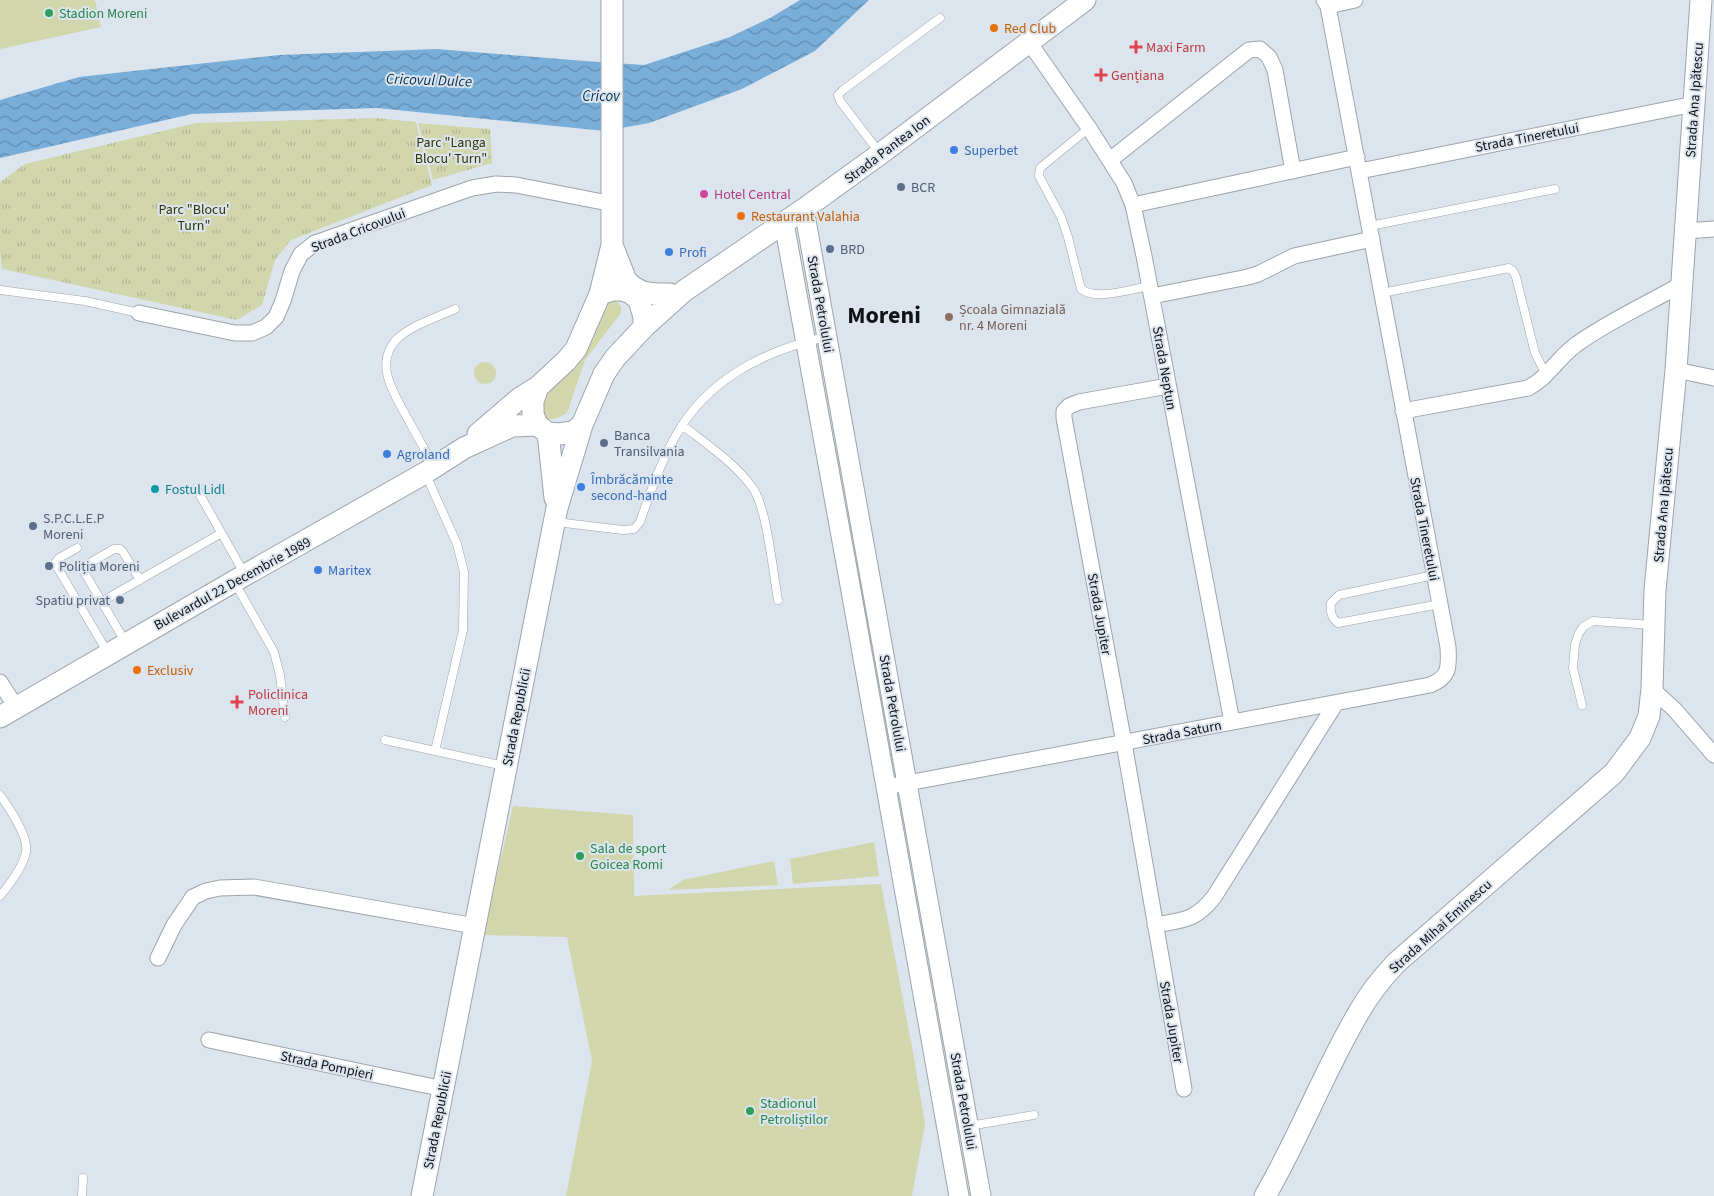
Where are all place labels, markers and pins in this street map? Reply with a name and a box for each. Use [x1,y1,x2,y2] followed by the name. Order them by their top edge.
[59,4,147,24] place label: Stadion Moreni
[43,7,55,19] marker: Stadion Moreni
[1004,19,1057,39] place label: Red Club
[988,22,1000,34] marker: Red Club
[1146,38,1206,58] place label: Maxi Farm
[1130,41,1142,53] marker: Maxi Farm
[1111,66,1164,86] place label: Gențiana
[1095,69,1107,81] marker: Gențiana
[964,141,1018,161] place label: Superbet
[948,144,960,156] marker: Superbet
[911,178,935,198] place label: BCR
[895,181,907,193] marker: BCR
[714,185,791,205] place label: Hotel Central
[698,188,710,200] marker: Hotel Central
[751,207,860,227] place label: Restaurant Valahia
[735,210,747,222] marker: Restaurant Valahia
[840,240,865,260] place label: BRD
[679,243,707,263] place label: Profi
[824,243,836,255] marker: BRD
[663,246,675,258] marker: Profi
[959,300,1066,336] place label: Școala Gimnazială nr. 4 Moreni
[943,311,955,323] marker: Școala Gimnazială nr. 4 Moreni
[614,426,684,462] place label: Banca Transilvania
[598,437,610,449] marker: Banca Transilvania
[397,445,450,465] place label: Agroland
[381,448,393,460] marker: Agroland
[590,470,673,506] place label: Îmbrăcăminte second-hand
[165,480,226,500] place label: Fostul Lidl
[575,481,587,493] marker: Îmbrăcăminte second-hand
[149,483,161,495] marker: Fostul Lidl
[43,509,104,545] place label: S.P.C.L.E.P Moreni
[27,520,39,532] marker: S.P.C.L.E.P Moreni
[59,557,140,577] place label: Poliția Moreni
[43,560,55,572] marker: Poliția Moreni
[328,561,372,581] place label: Maritex
[312,564,324,576] marker: Maritex
[36,591,110,611] place label: Spatiu privat
[114,594,126,606] marker: Spatiu privat
[147,661,194,681] place label: Exclusiv
[131,664,143,676] marker: Exclusiv
[248,685,308,721] place label: Policlinica Moreni
[230,695,244,709] marker: Policlinica Moreni
[590,839,667,875] place label: Sala de sport Goicea Romi
[574,850,586,862] marker: Sala de sport Goicea Romi
[760,1094,828,1130] place label: Stadionul Petroliștilor
[744,1105,756,1117] marker: Stadionul Petroliștilor

